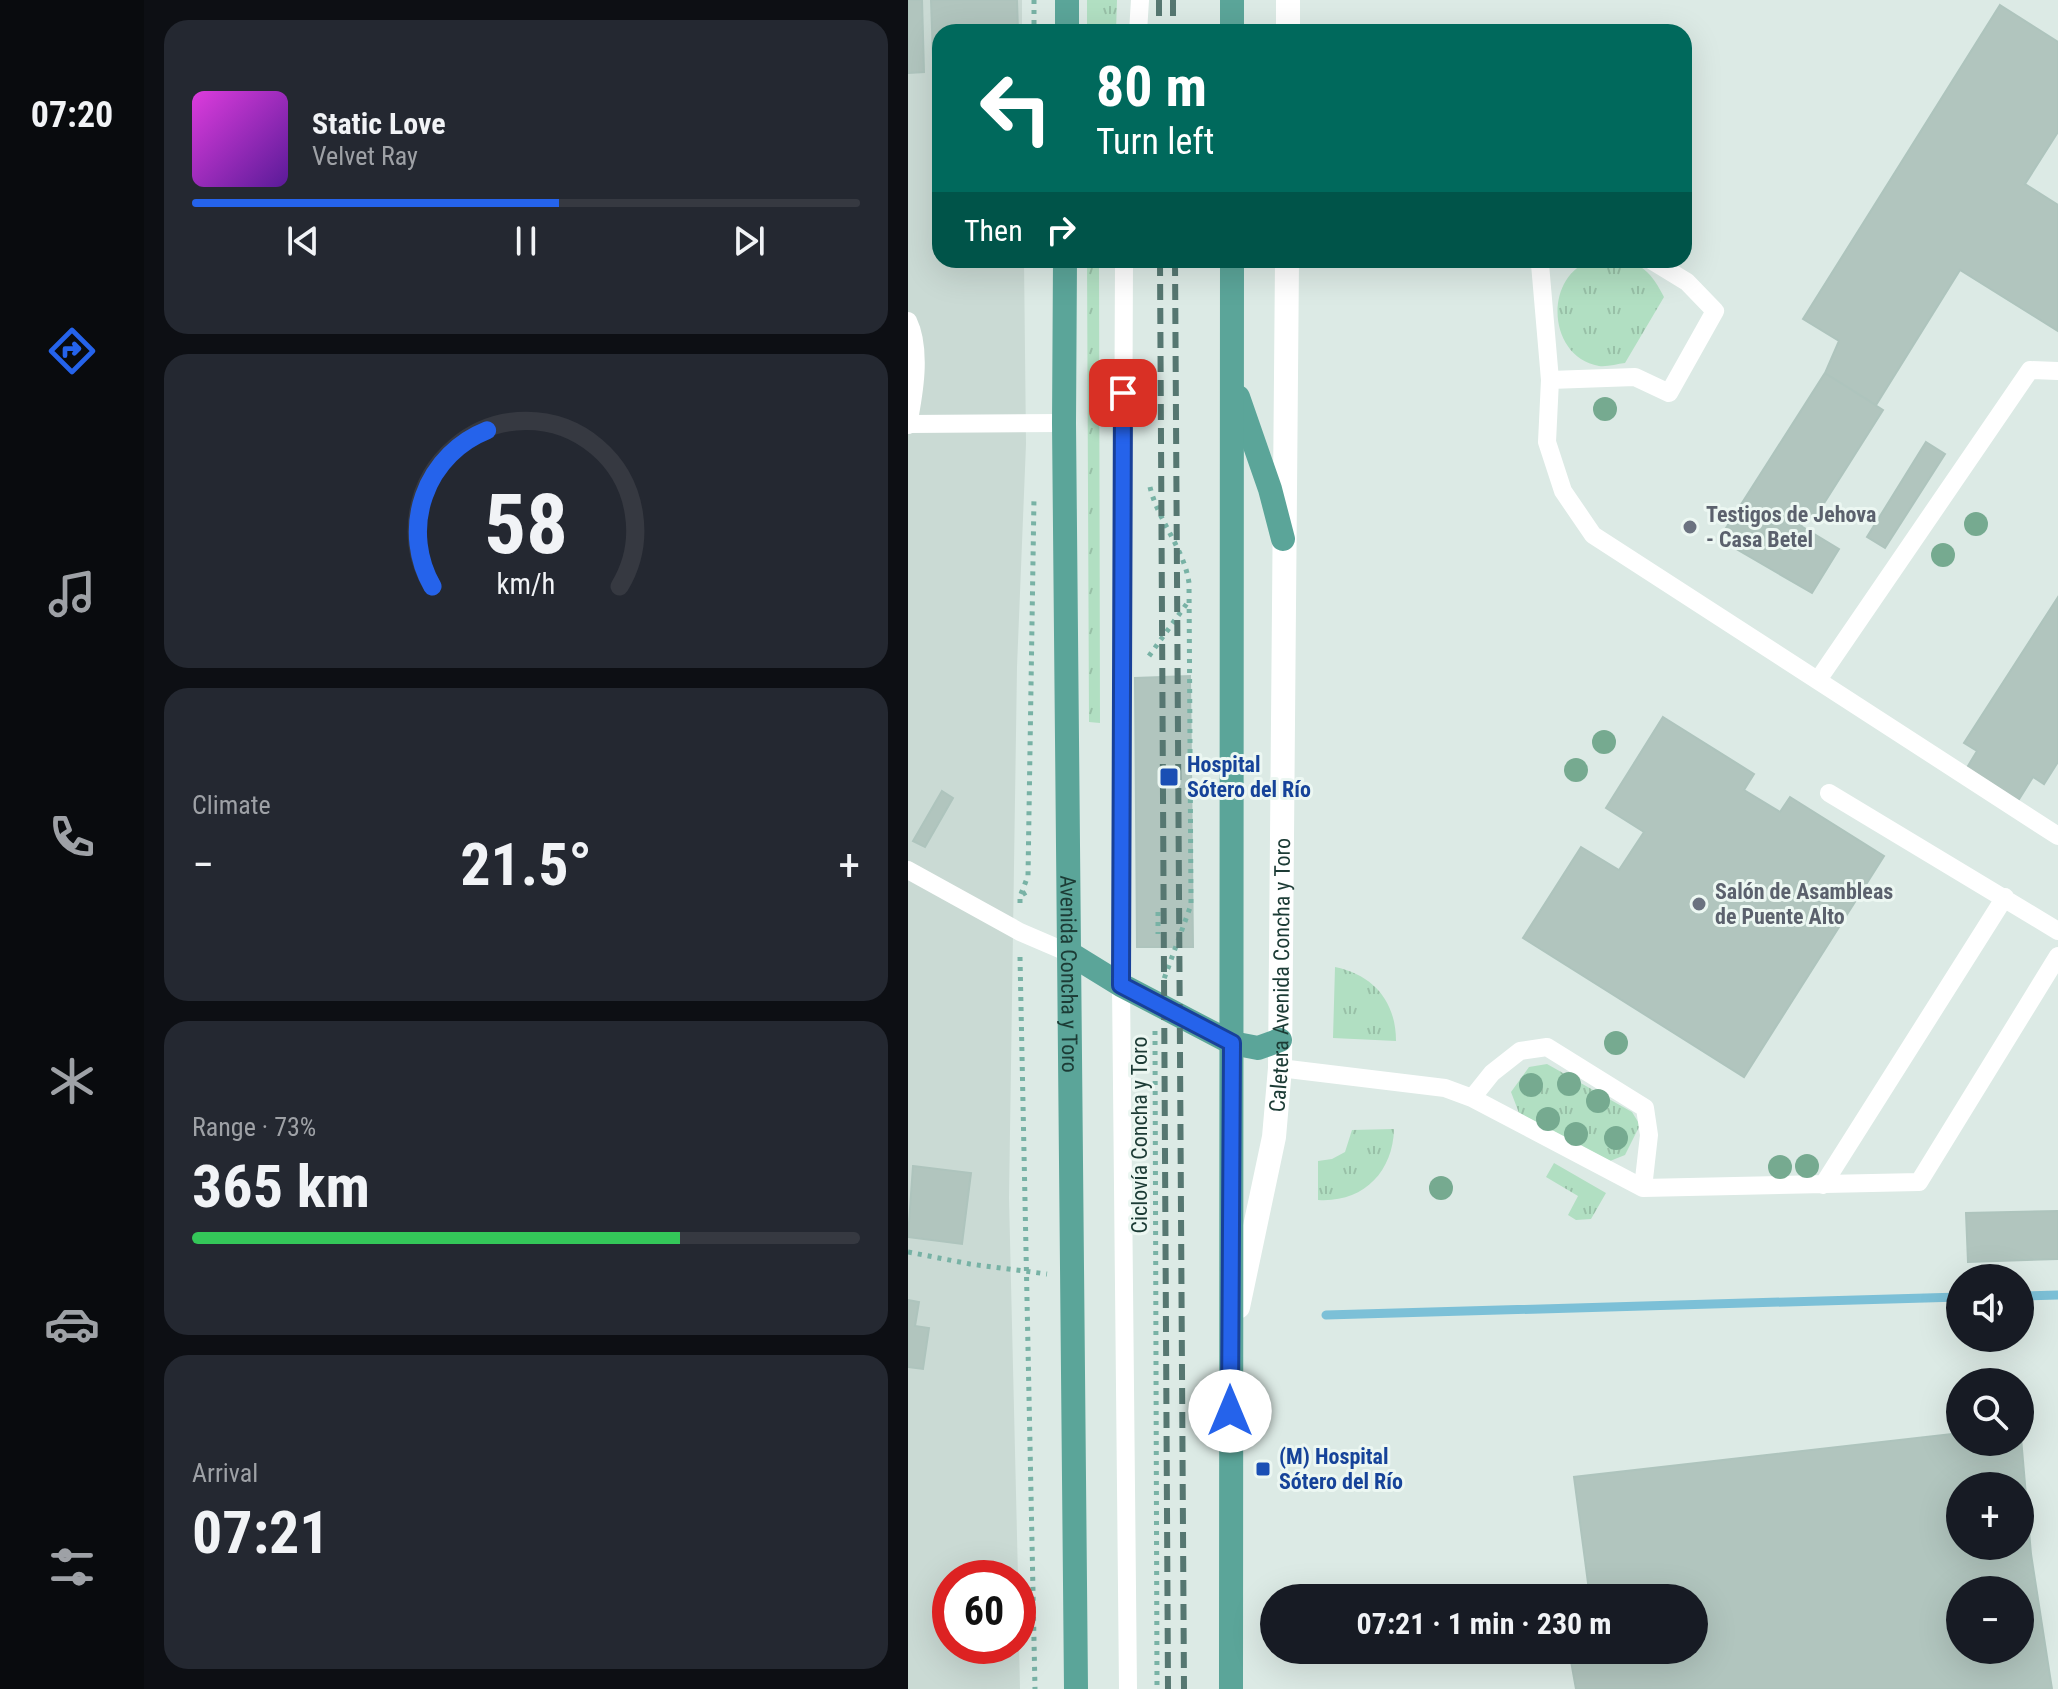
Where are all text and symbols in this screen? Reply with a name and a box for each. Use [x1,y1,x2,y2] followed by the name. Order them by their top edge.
[1096,54,1207,120] text: 80 m
[964,56,1068,160] icon: left
[31,94,113,136] text: 07:20
[312,106,446,141] text: Static Love
[1096,121,1214,163] text: Turn left
[312,141,418,171] text: Velvet Ray
[1039,208,1083,252] icon: right
[964,213,1023,248] text: Then
[281,219,325,263] icon: previous
[504,219,548,263] icon: pause
[727,219,771,263] icon: next
[44,323,100,379] icon: directions
[1089,359,1157,427] pin
[1101,371,1145,415] icon: arrive
[484,475,568,572] text: 58
[1706,502,1876,552] place label: Testigos de Jehova - Casa Betel
[1681,518,1699,536] marker: Testigos de Jehova - Casa Betel
[44,566,100,622] icon: music
[497,567,555,601] text: km/h
[1187,752,1311,802] place label: Hospital Sótero del Río
[1158,766,1180,788] marker: Hospital Sótero del Río
[192,790,271,820] text: Climate
[44,809,100,865] icon: phone
[460,829,592,900] text: 21.5°
[1264,838,1294,1113] street label: Caletera Avenida Concha y Toro
[192,839,214,891] text: −
[838,839,860,891] text: +
[1056,875,1083,1073] street label: Avenida Concha y Toro
[1715,879,1893,929] place label: Salón de Asambleas de Puente Alto
[1690,895,1708,913] marker: Salón de Asambleas de Puente Alto
[1127,1036,1152,1234] street label: Ciclovía Concha y Toro
[44,1053,100,1109] icon: climate
[192,1112,316,1142] text: Range · 73%
[192,1151,370,1222] text: 365 km
[1946,1264,2034,1664] map controls
[1946,1264,2034,1352] button: sound
[44,1296,100,1352] icon: car
[1946,1368,2034,1456] button: search
[1188,1369,1272,1453] position arrow
[1279,1444,1403,1494] place label: (M) Hospital Sótero del Río
[192,1458,258,1488] text: Arrival
[1254,1460,1272,1478] marker: (M) Hospital Sótero del Río
[1946,1472,2034,1560] button: +
[192,1497,330,1568] text: 07:21
[44,1539,100,1595] icon: filters
[932,1560,1036,1664] speed limit sign: 60
[1946,1576,2034,1664] button: −
[1357,1606,1611,1641] text: 07:21 · 1 min · 230 m

